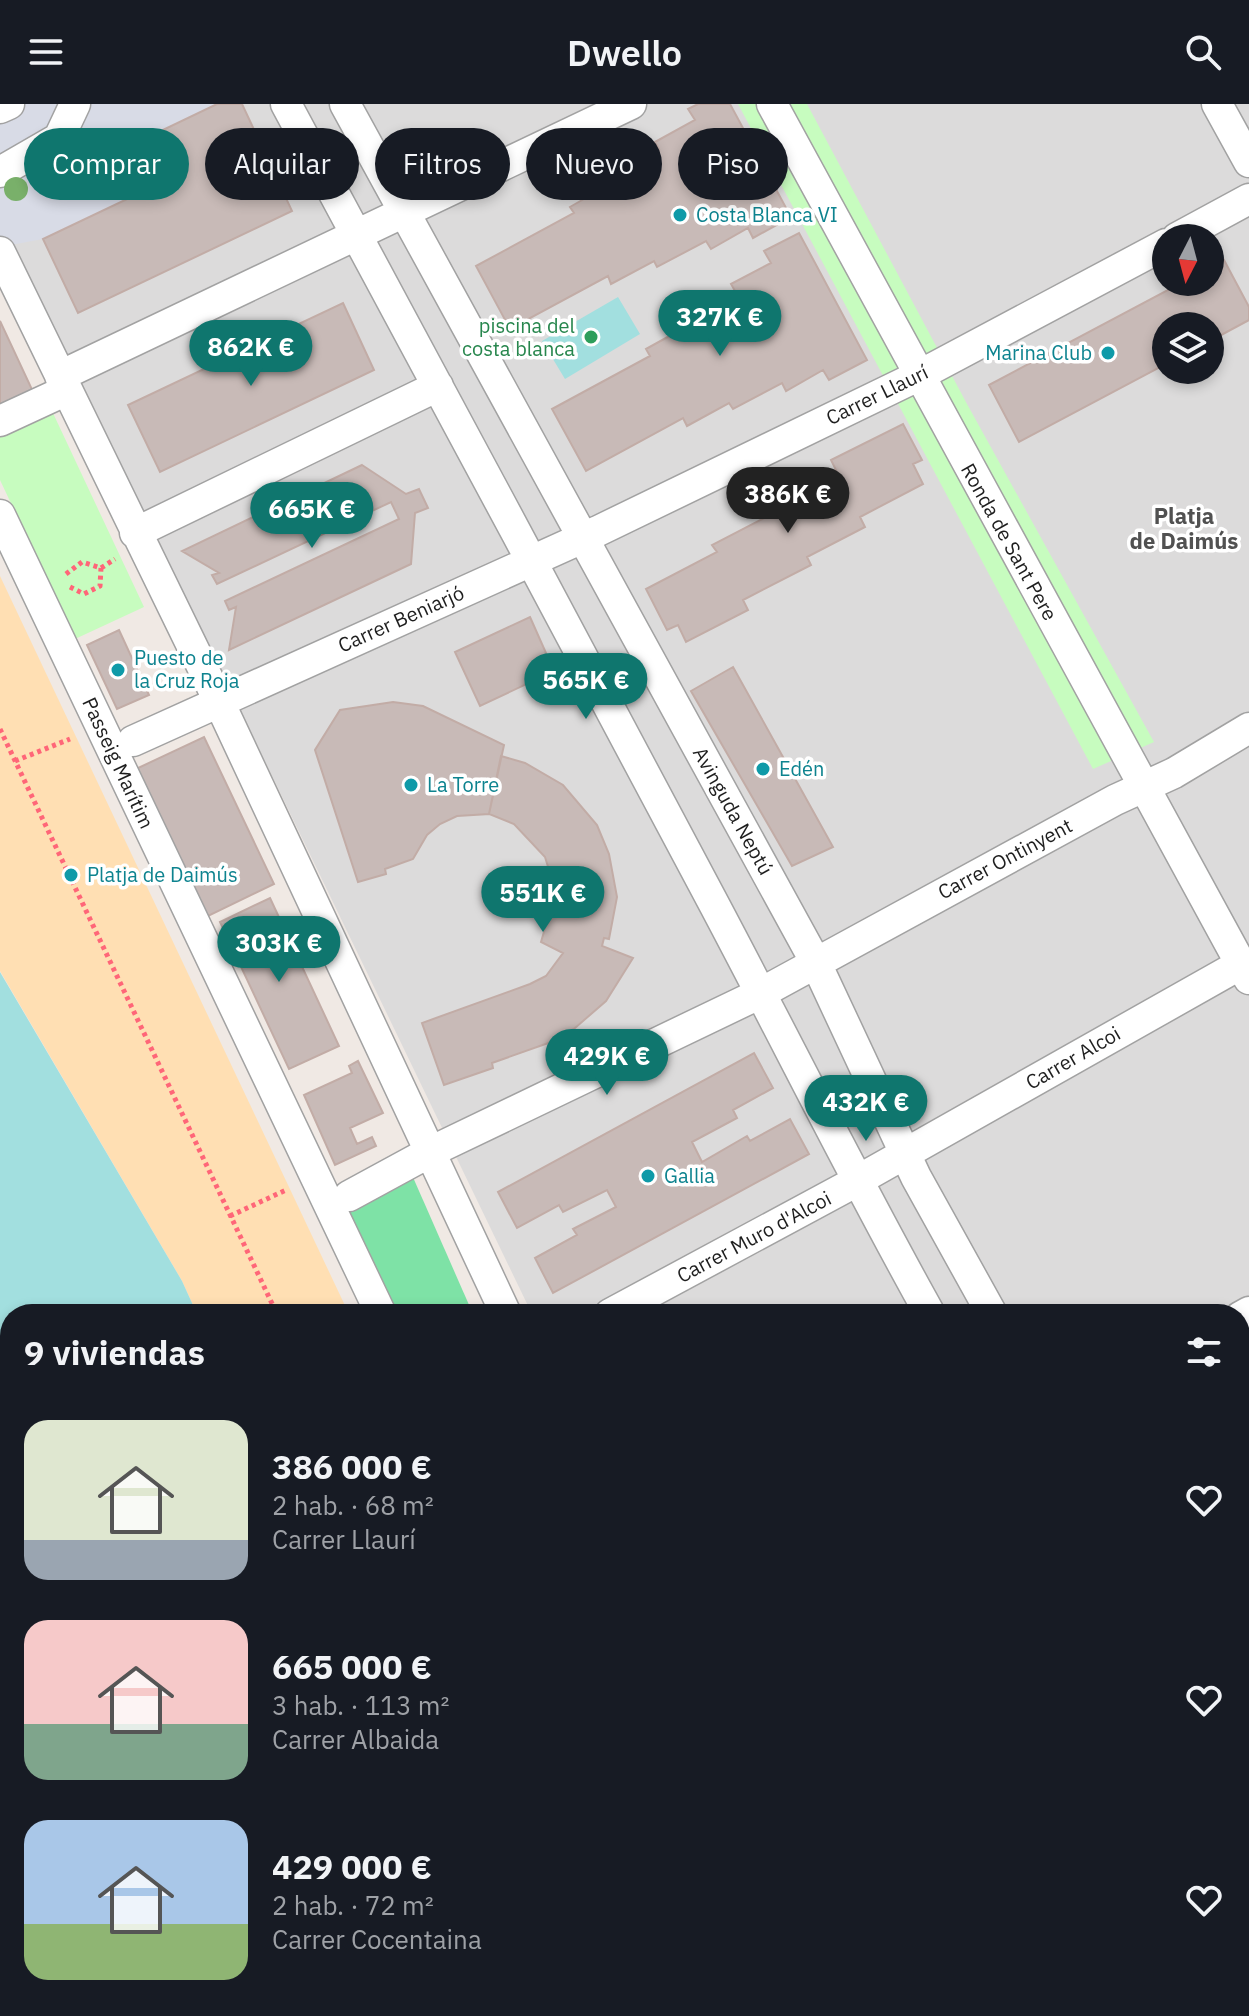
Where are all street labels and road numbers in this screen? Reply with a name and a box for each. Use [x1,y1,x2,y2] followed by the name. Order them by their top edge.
[821,358,932,431] street label: Carrer Llaurí
[955,458,1064,625] street label: Ronda de Sant Pere
[333,579,468,658] street label: Carrer Beniarjó
[76,693,161,833] street label: Passeig Marítim
[687,742,780,880] street label: Avinguda Neptú
[933,812,1077,905] street label: Carrer Ontinyent
[1020,1020,1125,1096] street label: Carrer Alcoi
[672,1184,836,1289] street label: Carrer Muro d'Alcoi

